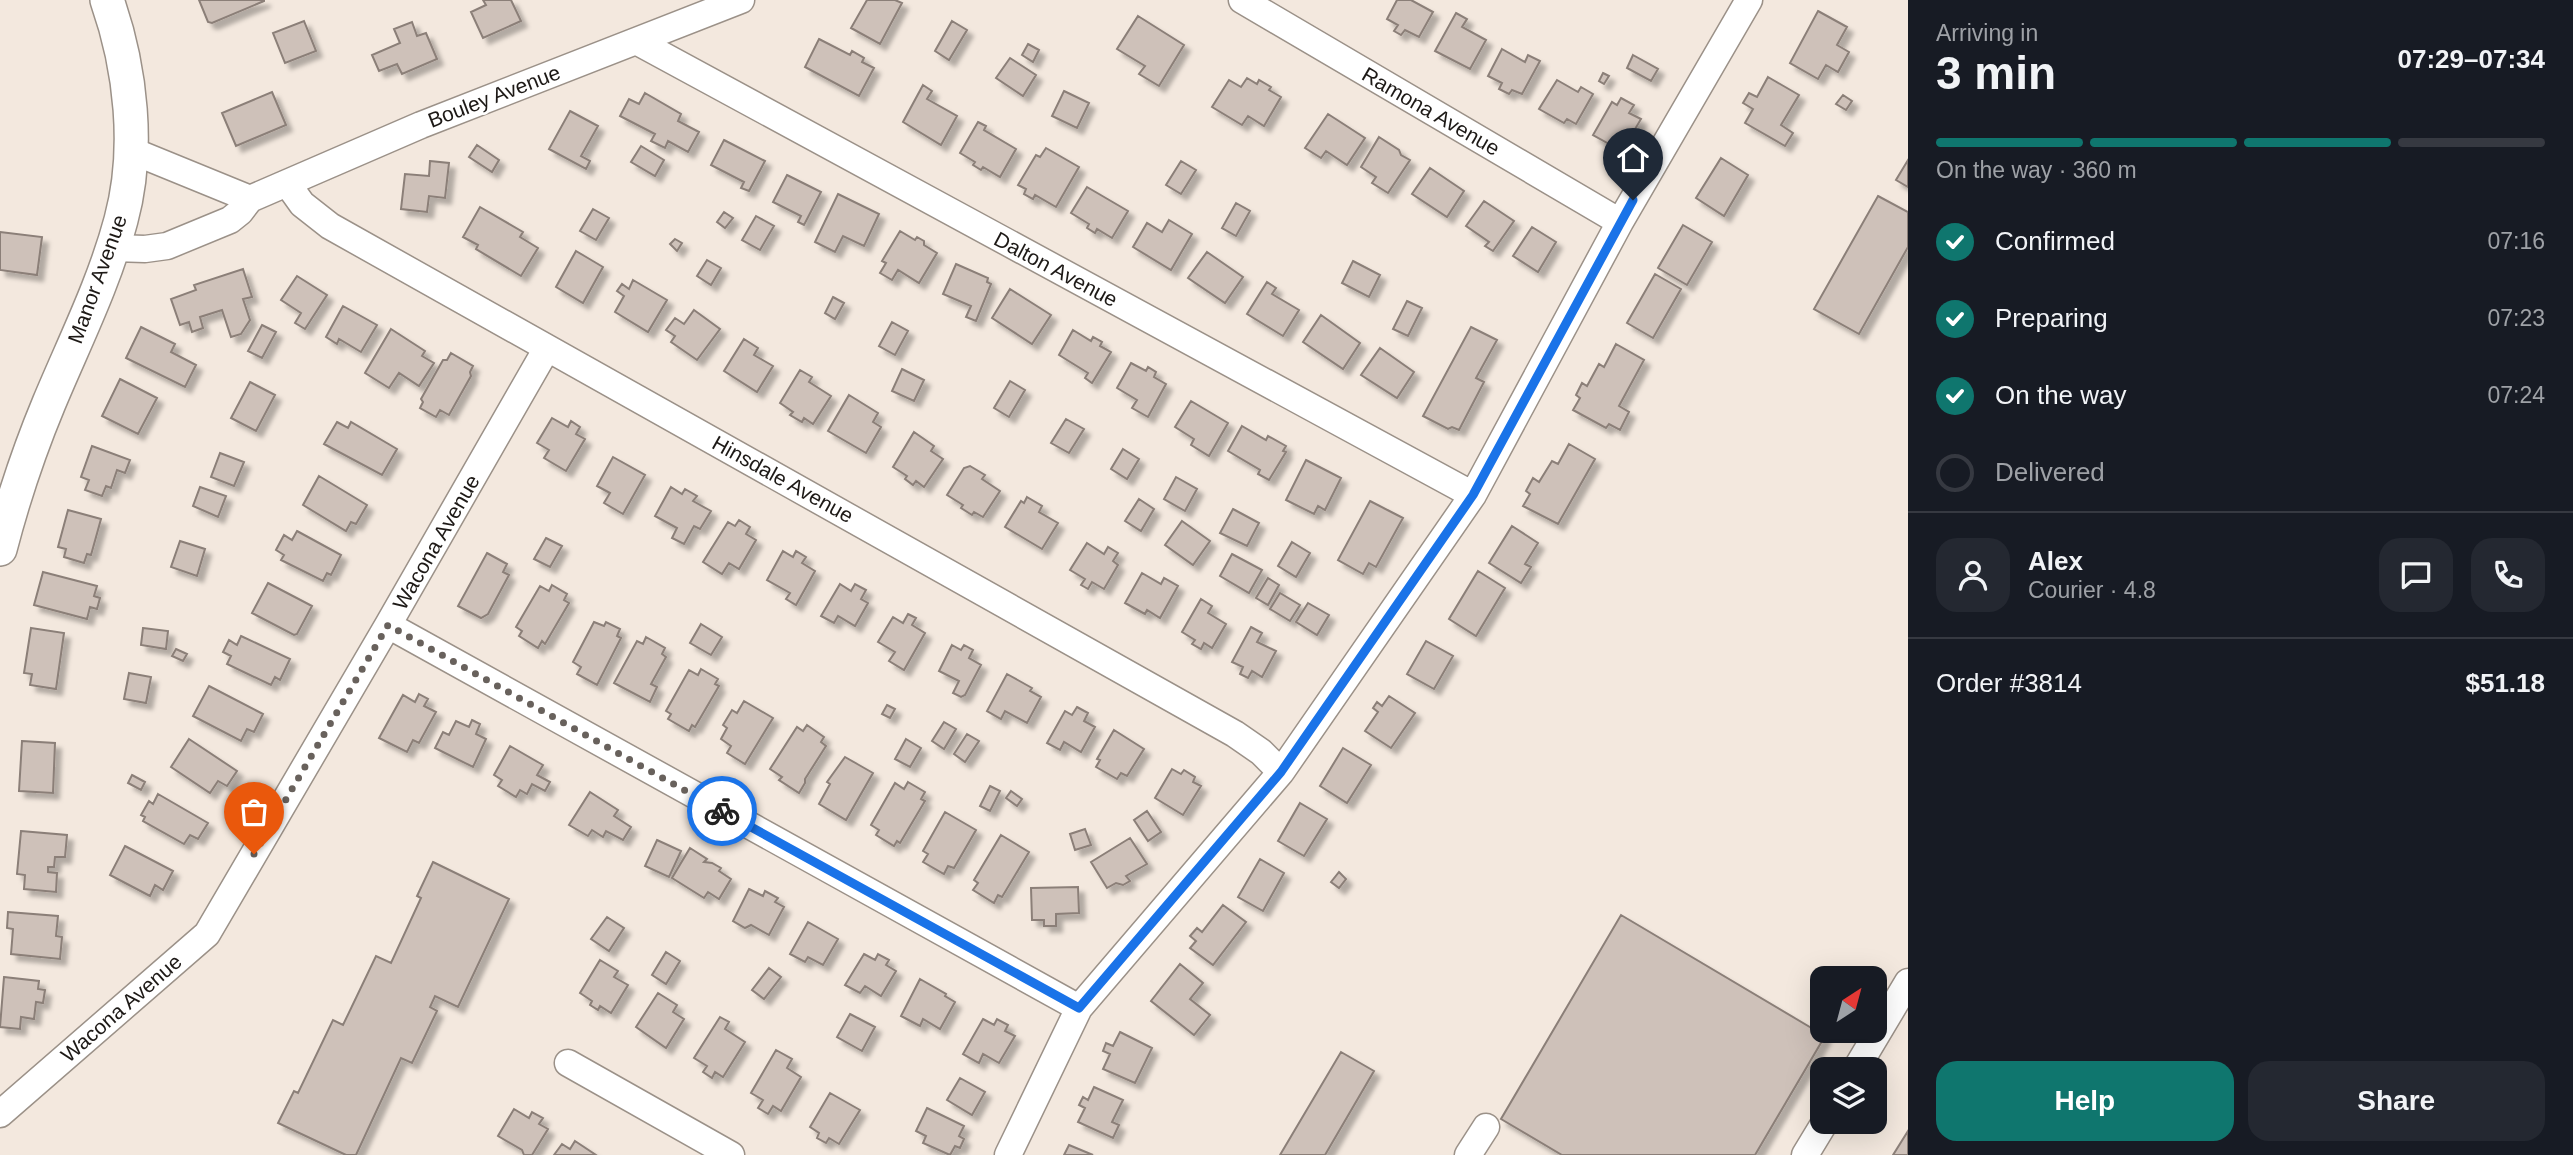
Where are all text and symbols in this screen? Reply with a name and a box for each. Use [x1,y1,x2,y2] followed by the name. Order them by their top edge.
[1936,20,2038,46] text: Arriving in
[2398,44,2545,74] text: 07:29–07:34
[1936,47,2056,99] text: 3 min
[425,60,563,132] street label: Bouley Avenue
[1358,62,1504,160] street label: Ramona Avenue
[1603,128,1663,200] pin
[1614,139,1652,177] icon: home
[1936,157,2137,183] text: On the way · 360 m
[63,212,131,346] street label: Manor Avenue
[1936,223,1974,261] icon: check
[1995,226,2115,256] text: Confirmed
[990,227,1122,311] street label: Dalton Avenue
[2487,228,2545,254] text: 07:16
[1936,300,1974,338] icon: check
[1995,303,2108,333] text: Preparing
[2487,305,2545,331] text: 07:23
[1936,377,1974,415] icon: check
[1995,380,2127,410] text: On the way
[2487,382,2545,408] text: 07:24
[709,431,857,527] street label: Hinsdale Avenue
[1995,457,2105,487] text: Delivered
[388,471,484,613] street label: Wacona Avenue
[1936,538,2010,612] button: person
[2379,538,2453,612] button: chat
[2471,538,2545,612] button: phone
[2028,546,2083,576] text: Alex
[2028,577,2156,603] text: Courier · 4.8
[1936,668,2082,698] text: Order #3814
[2465,668,2545,698] text: $51.18
[687,776,757,846] courier
[224,782,284,854] pin
[703,792,741,830] icon: bike
[235,793,273,831] icon: bag
[56,950,186,1066] street label: Wacona Avenue
[1810,966,1886,1043] north arrow
[1810,966,1887,1134] map controls
[1810,1057,1887,1134] button: layers
[1936,1061,2234,1141] button: Help
[2248,1061,2545,1141] button: Share

